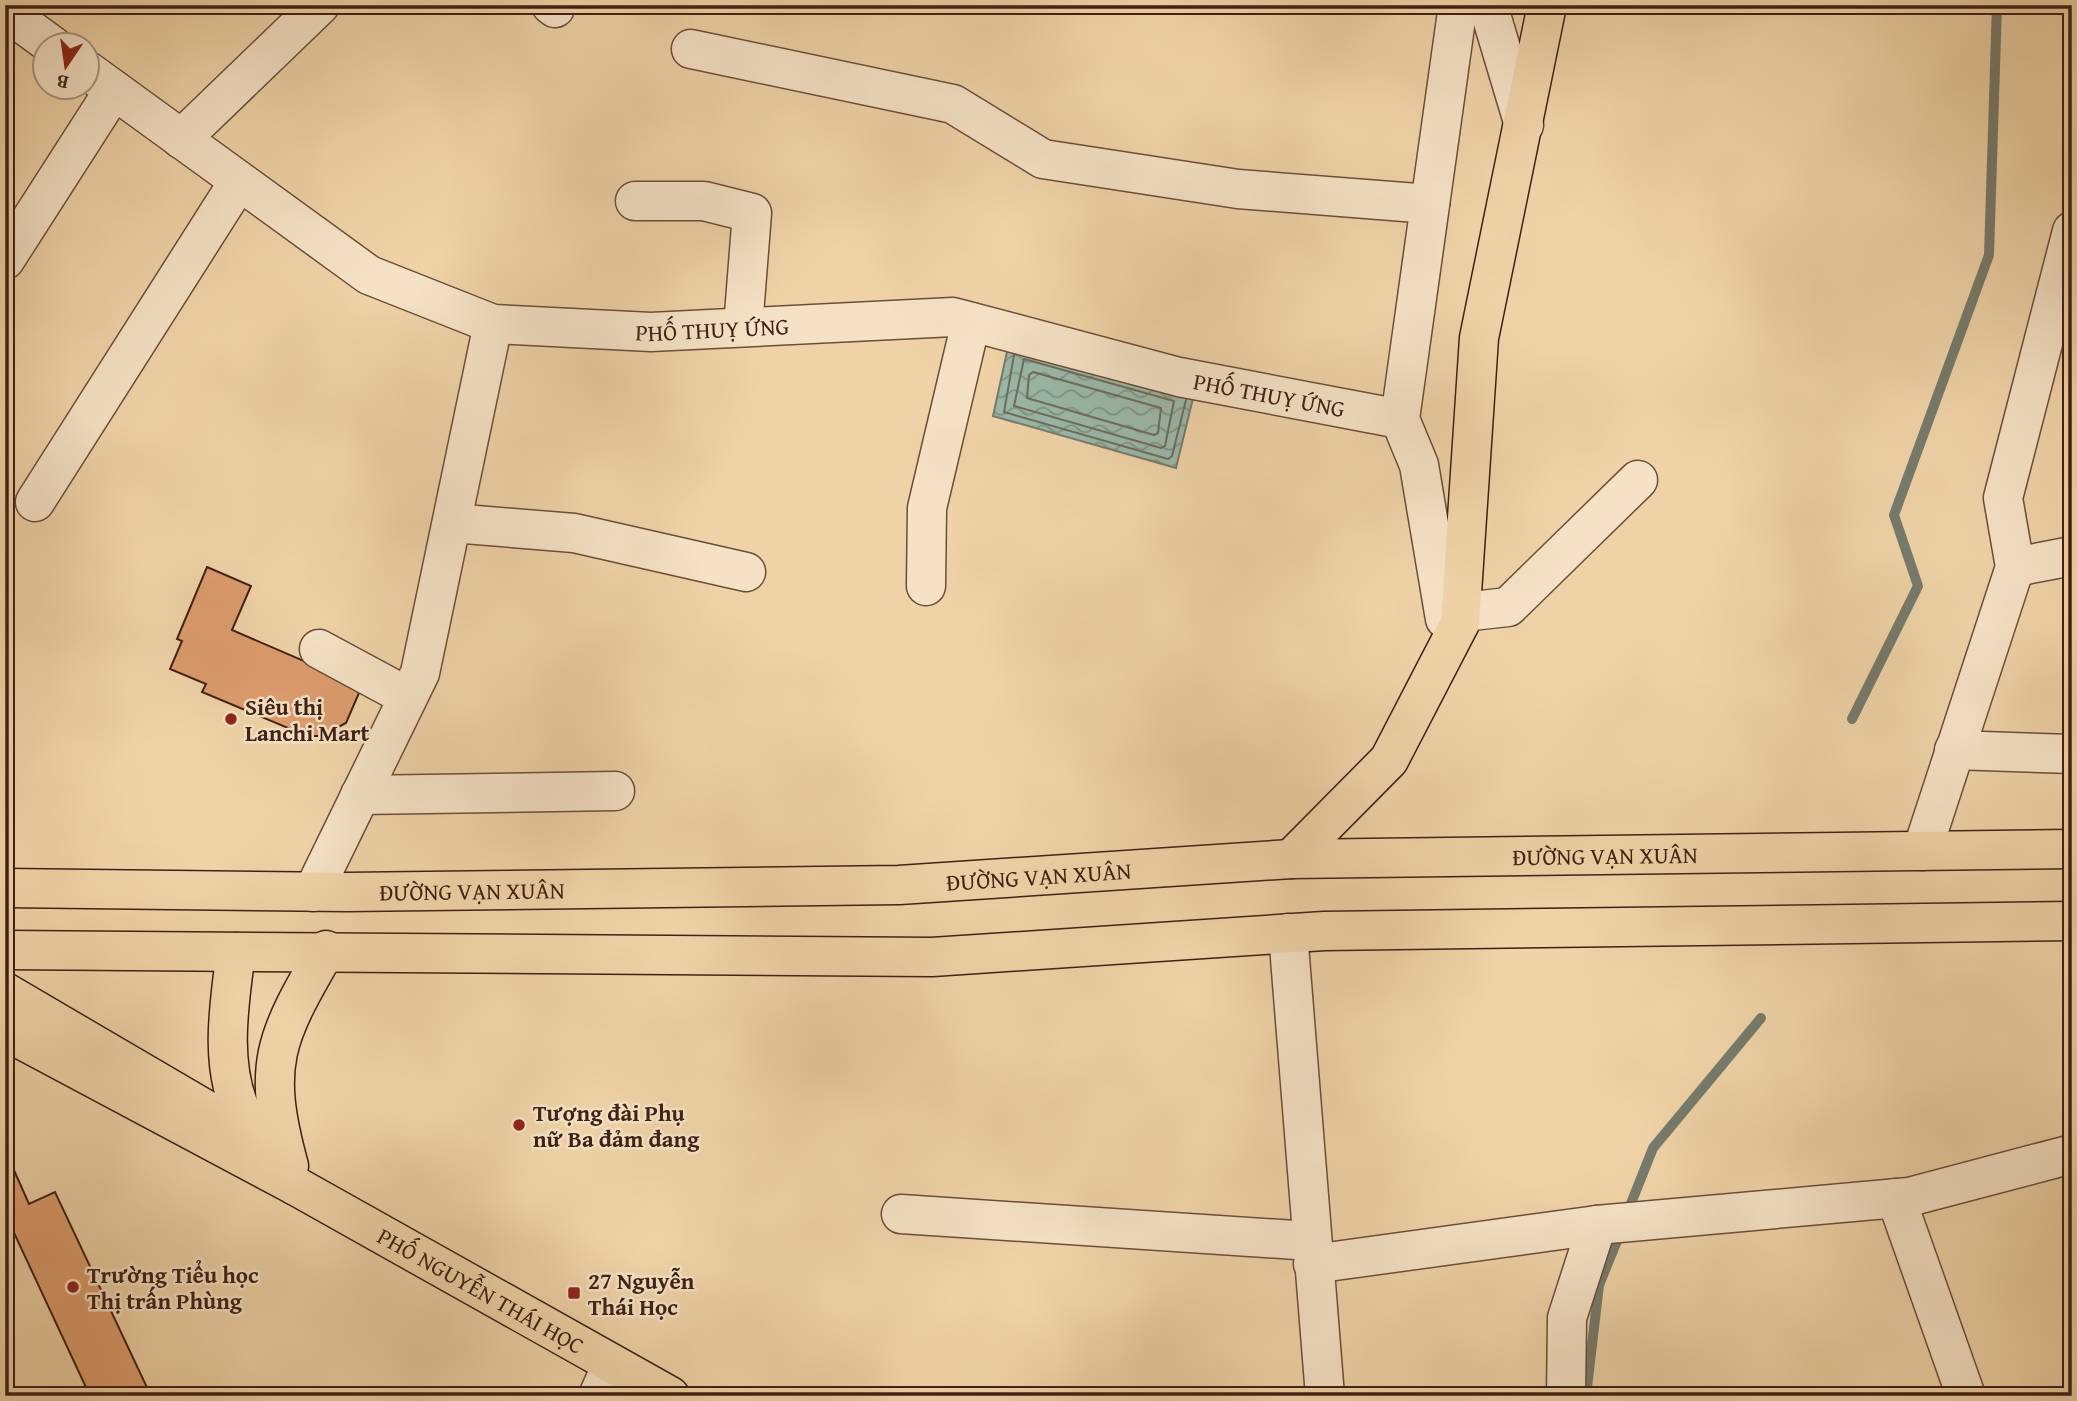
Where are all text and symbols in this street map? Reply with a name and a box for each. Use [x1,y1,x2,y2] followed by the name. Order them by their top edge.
[32,32,102,102] north arrow
[53,68,71,98] text: B
[635,309,790,349] street label: PHỐ THUỴ ỨNG
[1191,364,1348,425] street label: PHỐ THUỴ ỨNG
[245,690,370,749] place label: Siêu thị Lanchi Mart
[223,711,239,727] marker: Siêu thị Lanchi Mart
[1512,837,1698,873] street label: ĐƯỜNG VẠN XUÂN
[945,853,1132,898] street label: ĐƯỜNG VẠN XUÂN
[379,873,565,908] street label: ĐƯỜNG VẠN XUÂN
[533,1096,700,1155] place label: Tượng đài Phụ nữ Ba đảm đang
[511,1117,527,1133] marker: Tượng đài Phụ nữ Ba đảm đang
[372,1219,590,1361] street label: PHỐ NGUYỄN THÁI HỌC
[87,1258,259,1317] place label: Trường Tiểu học Thị trấn Phùng
[588,1264,695,1323] place label: 27 Nguyễn Thái Học
[65,1279,81,1295] marker: Trường Tiểu học Thị trấn Phùng
[566,1285,582,1301] marker: 27 Nguyễn Thái Học

